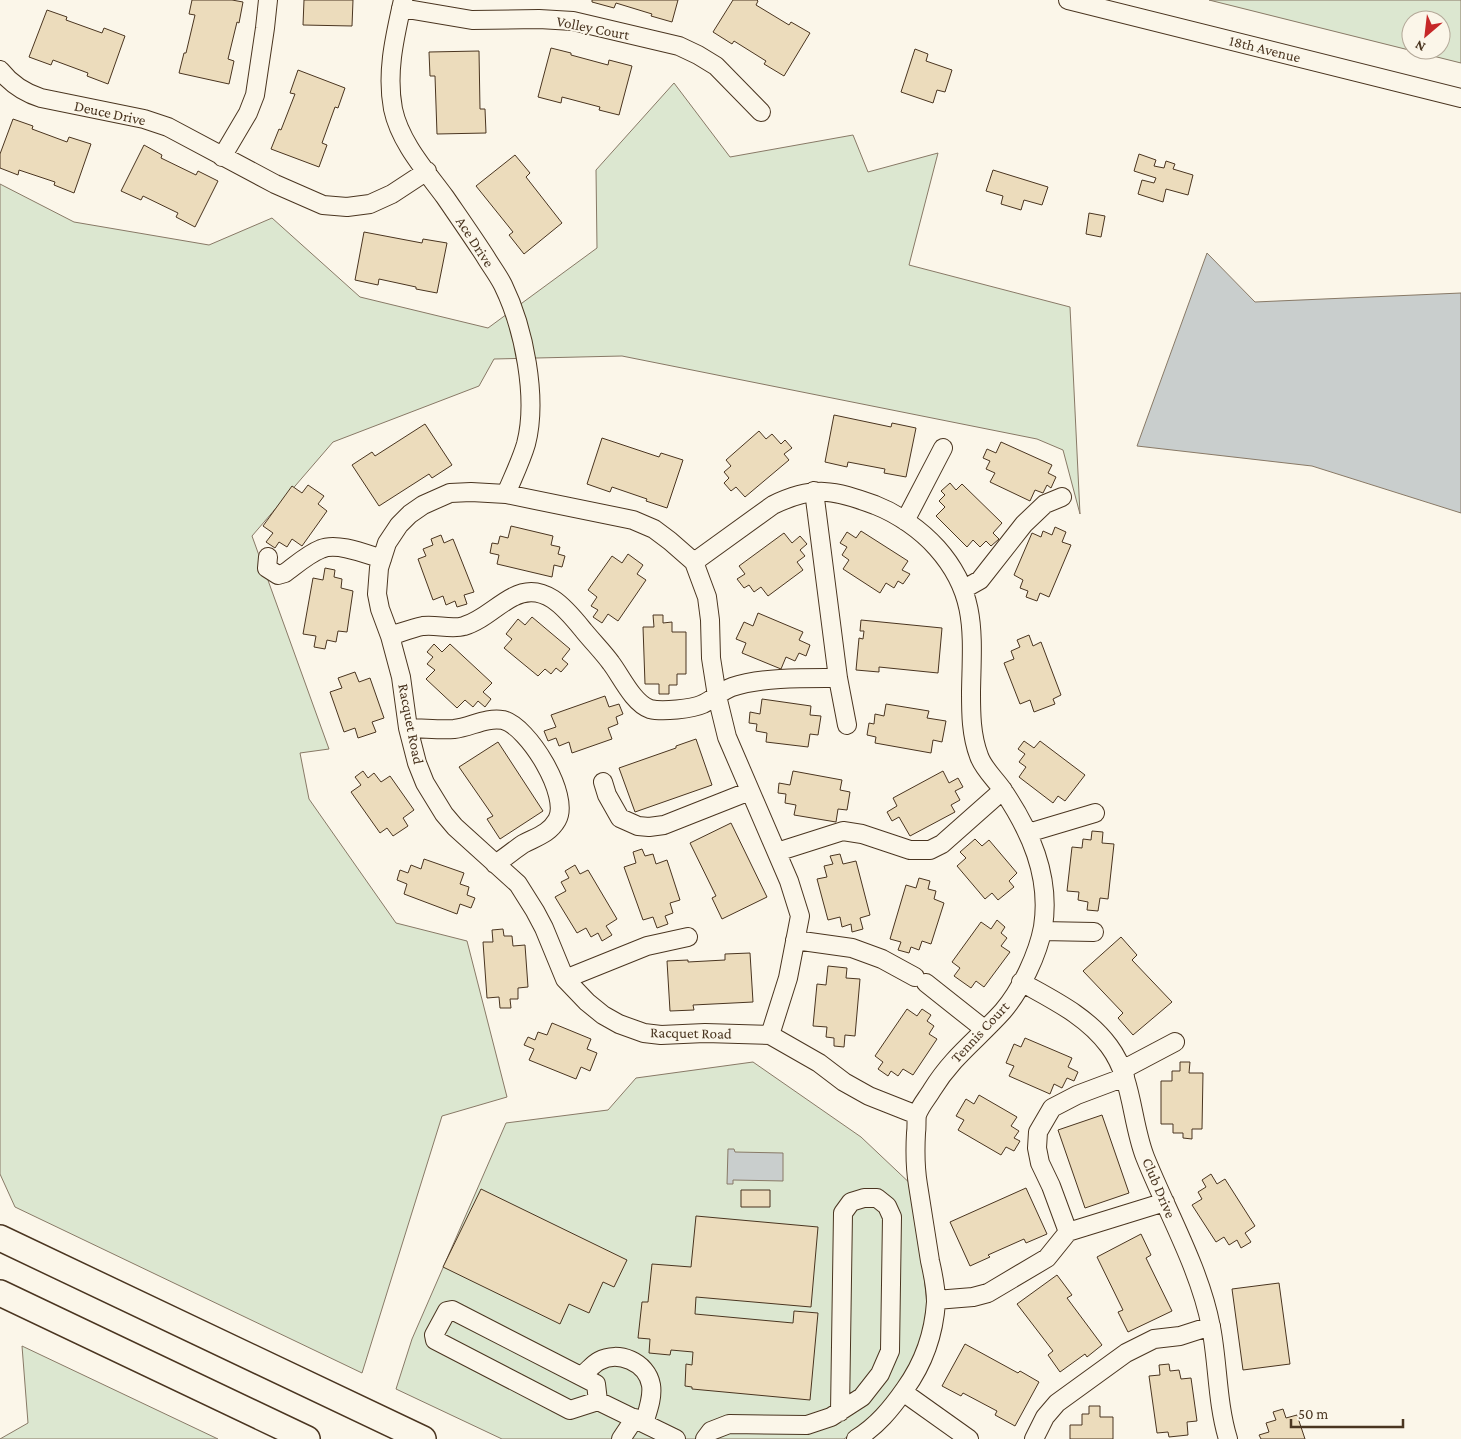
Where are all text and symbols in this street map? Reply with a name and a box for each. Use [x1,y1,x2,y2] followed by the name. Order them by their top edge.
[1401,10,1451,60] north arrow
[555,13,632,44] street label: Volley Court
[1228,32,1303,66] street label: 18th Avenue
[1412,37,1428,56] text: N
[73,98,148,128] street label: Deuce Drive
[453,214,497,270] street label: Ace Drive
[394,682,427,766] street label: Racquet Road
[948,997,1013,1066] street label: Tennis Court
[650,1024,732,1043] street label: Racquet Road
[1139,1155,1179,1221] street label: Club Drive
[1291,1396,1404,1428] scale bar
[1298,1406,1328,1422] text: 50 m

